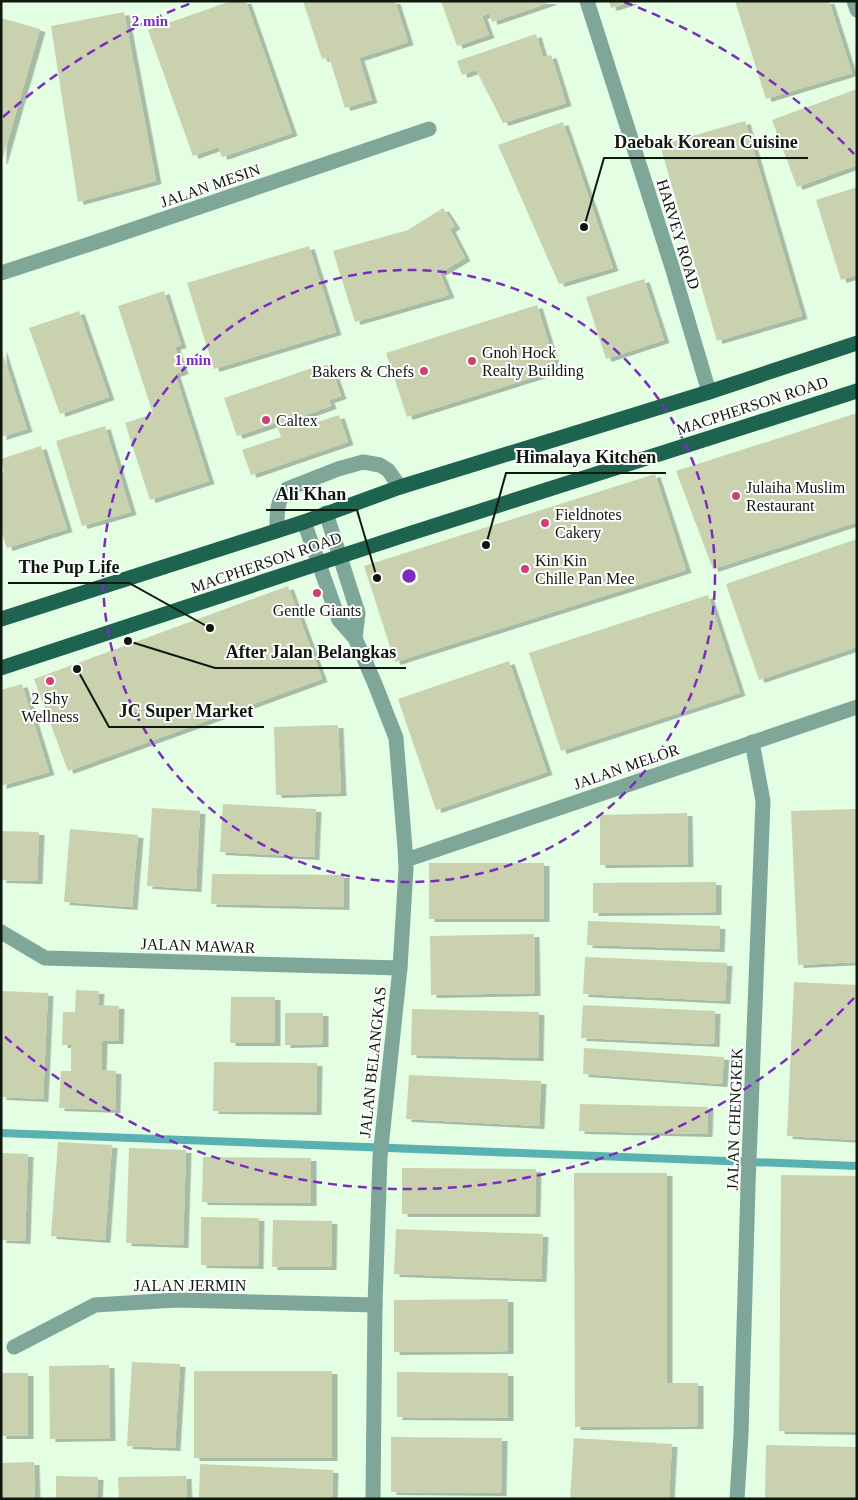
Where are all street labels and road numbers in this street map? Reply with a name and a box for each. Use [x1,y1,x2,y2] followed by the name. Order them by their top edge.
[158,160,263,211] street label: JALAN MESIN
[654,177,703,291] street label: HARVEY ROAD
[674,373,830,438] street label: MACPHERSON ROAD
[188,529,344,596] street label: MACPHERSON ROAD
[571,740,682,793] street label: JALAN MELOR
[140,935,256,956] street label: JALAN MAWAR
[356,986,389,1138] street label: JALAN BELANGKAS
[724,1047,745,1191] street label: JALAN CHENGKEK
[134,1277,247,1294] street label: JALAN JERMIN

